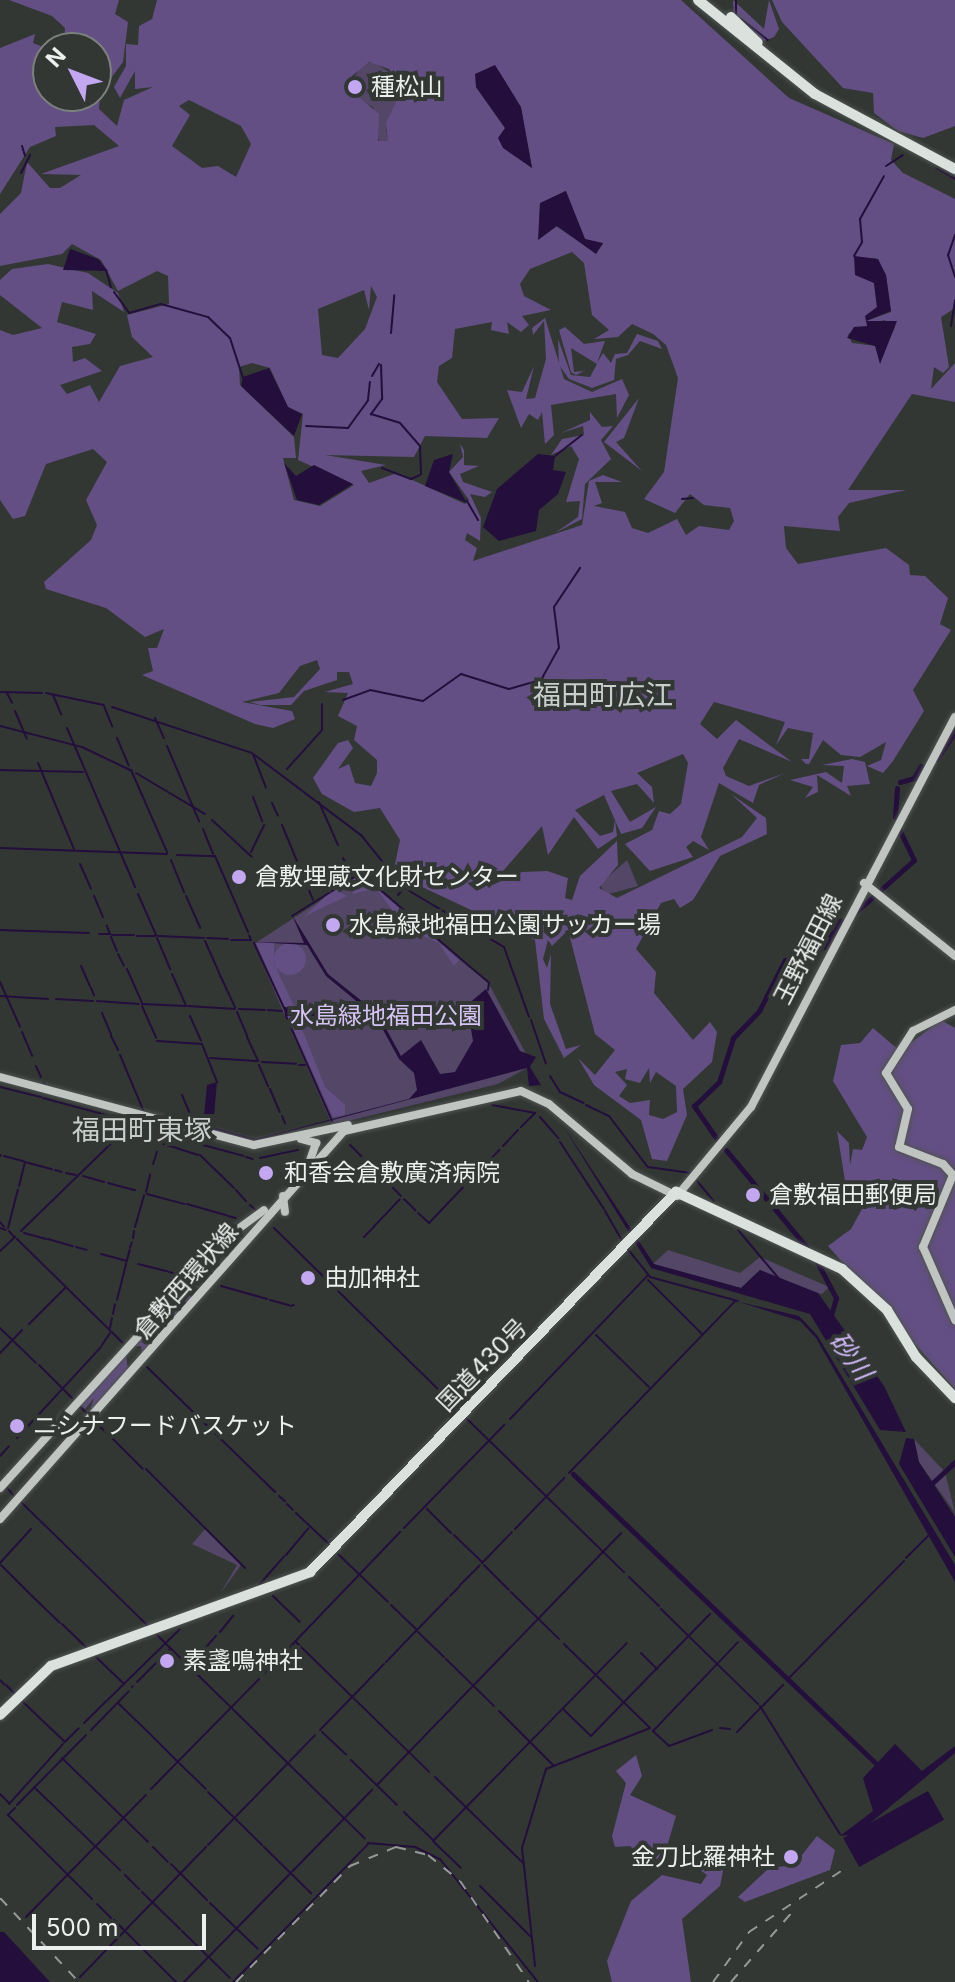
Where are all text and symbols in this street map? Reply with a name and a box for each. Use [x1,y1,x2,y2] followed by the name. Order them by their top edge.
[32,32,112,112] north arrow
[40,42,71,72] text: N
[371,73,443,101] place label: 種松山
[346,78,364,96] marker: 種松山
[533,678,673,712] district label: 福田町広江
[255,863,519,891] place label: 倉敷埋蔵文化財センター
[230,868,248,886] marker: 倉敷埋蔵文化財センター
[768,889,848,1009] street label: 玉野福田線
[349,911,661,939] place label: 水島緑地福田公園サッカー場
[324,916,342,934] marker: 水島緑地福田公園サッカー場
[290,1002,482,1030] park label: 水島緑地福田公園
[72,1113,212,1147] district label: 福田町東塚
[284,1159,500,1187] place label: 和香会倉敷廣済病院
[255,1162,277,1184] marker: 和香会倉敷廣済病院
[769,1181,937,1209] place label: 倉敷福田郵便局
[744,1186,762,1204] marker: 倉敷福田郵便局
[128,1217,244,1345] street label: 倉敷西環状線
[324,1264,420,1292] place label: 由加神社
[299,1269,317,1287] marker: 由加神社
[431,1313,533,1417] street label: 国道430号
[823,1326,879,1386] water label: 砂川
[33,1412,297,1440] place label: ニシナフードバスケット
[8,1417,26,1435] marker: ニシナフードバスケット
[183,1647,303,1675] place label: 素盞鳴神社
[158,1652,176,1670] marker: 素盞鳴神社
[631,1843,775,1871] place label: 金刀比羅神社
[782,1848,800,1866] marker: 金刀比羅神社
[36,1898,210,1948] scale bar
[46,1913,119,1942] text: 500 m

